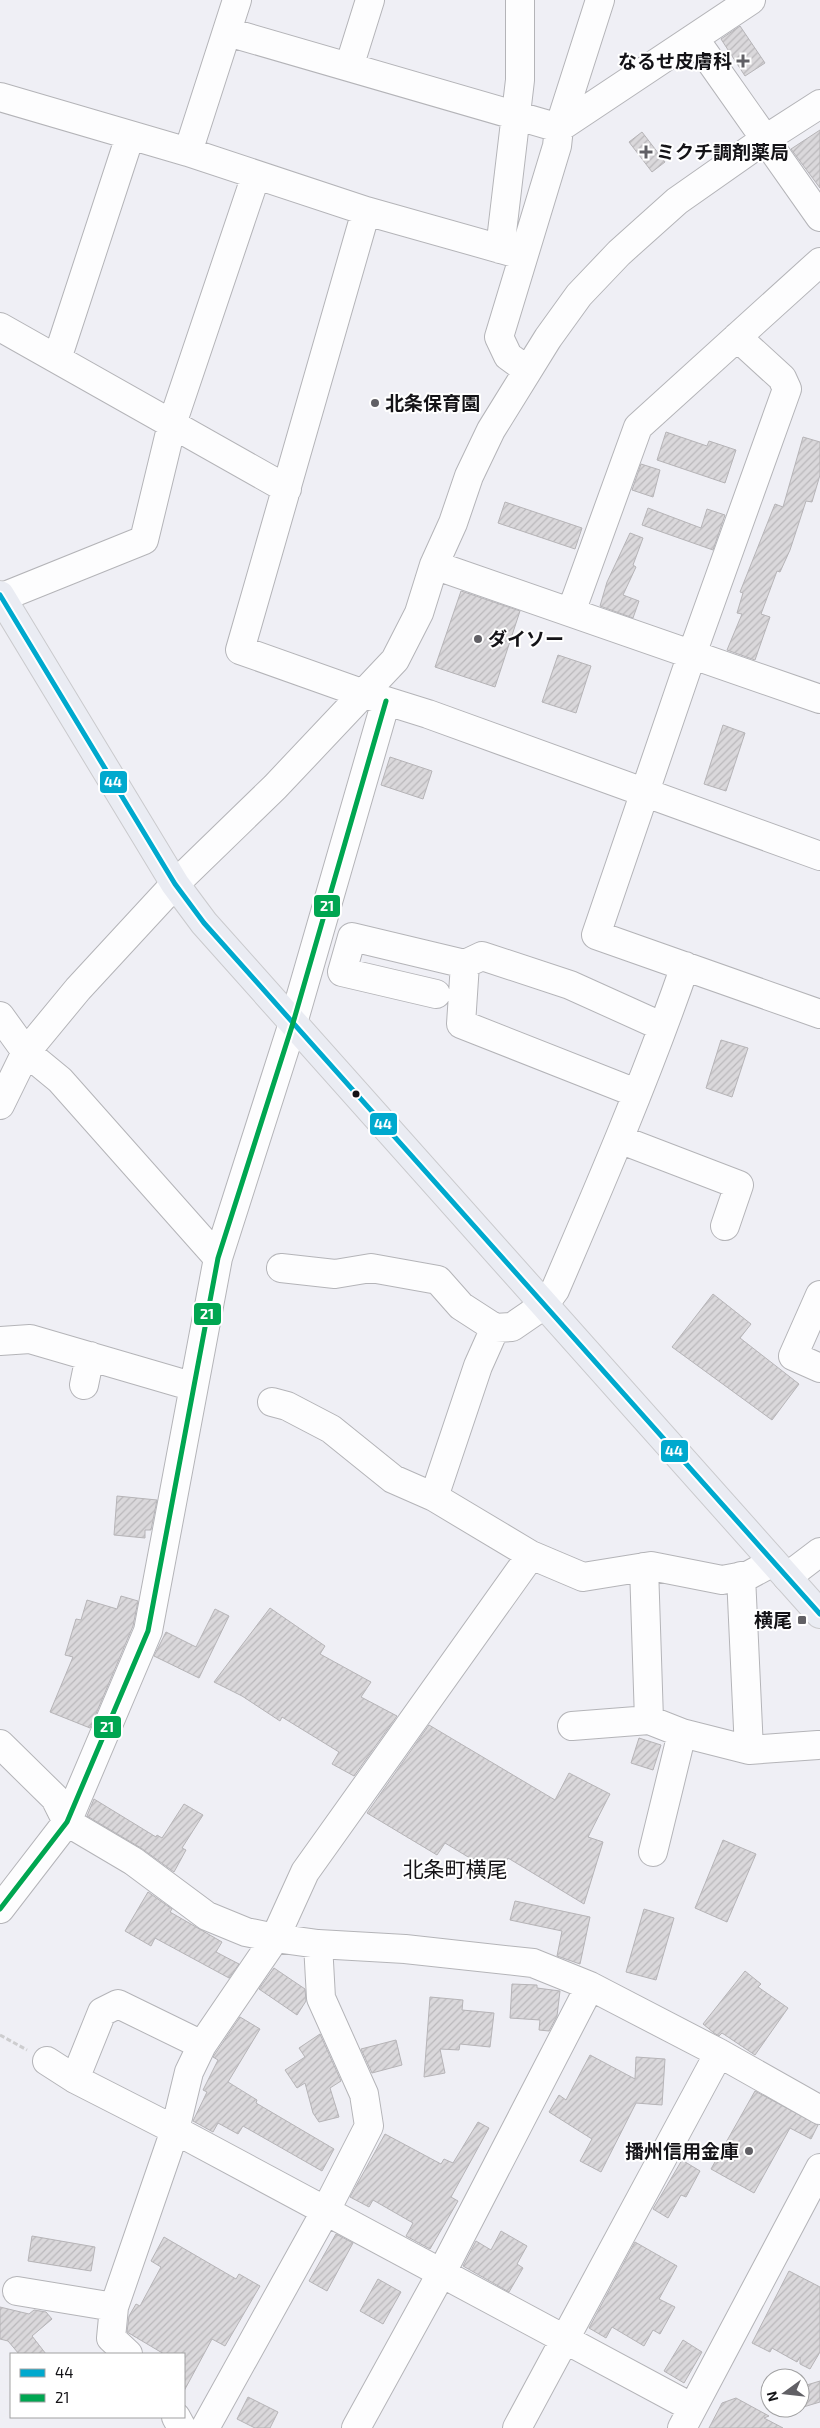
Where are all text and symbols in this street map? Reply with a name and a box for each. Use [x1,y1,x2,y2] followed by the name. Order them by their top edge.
[618,49,732,72] place label: なるせ皮膚科
[736,54,750,68] marker: なるせ皮膚科
[656,140,789,163] place label: ミクチ調剤薬局
[640,146,652,158] marker: ミクチ調剤薬局
[385,391,480,414] place label: 北条保育園
[369,397,381,409] marker: 北条保育園
[488,627,564,650] place label: ダイソー
[472,633,484,645] marker: ダイソー
[99,770,128,794] line badge: 44
[104,773,122,790] text: 44
[313,894,341,918] line badge: 21
[320,897,334,914] text: 21
[351,1089,361,1099] unlabelled marker
[369,1112,398,1136] line badge: 44
[374,1115,392,1132] text: 44
[193,1302,222,1326] line badge: 21
[200,1305,214,1322] text: 21
[660,1439,689,1463] line badge: 44
[665,1442,683,1459] text: 44
[754,1608,792,1631] place label: 横尾
[796,1614,808,1626] marker: 横尾
[93,1715,122,1739] line badge: 21
[100,1718,114,1735] text: 21
[403,1856,508,1881] district label: 北条町横尾
[625,2139,739,2162] place label: 播州信用金庫
[743,2145,755,2157] marker: 播州信用金庫
[10,2353,185,2418] legend
[55,2363,73,2381] text: 44
[760,2368,810,2418] north arrow
[55,2388,69,2406] text: 21
[762,2389,781,2404] text: N

